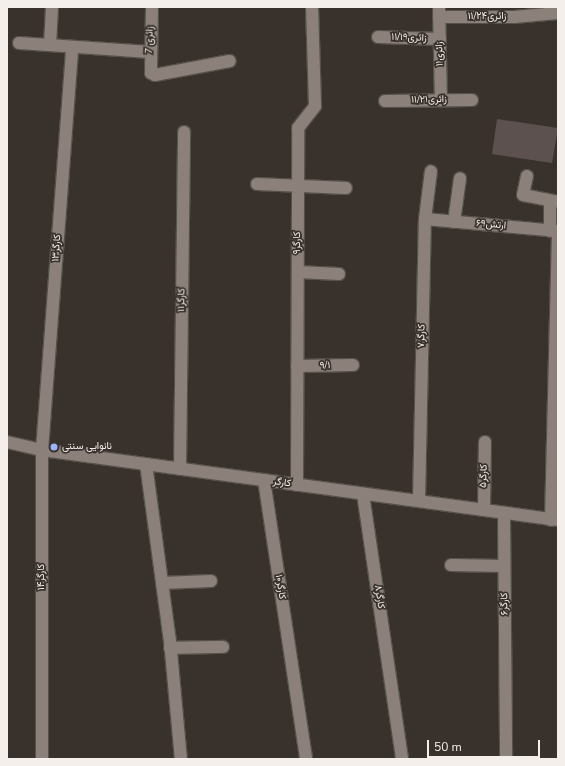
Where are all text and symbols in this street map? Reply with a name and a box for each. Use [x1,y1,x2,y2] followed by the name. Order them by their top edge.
[468,11,506,23] street label: زائری۱۱/۲۴
[144,26,156,54] street label: زائری 7
[391,31,427,45] street label: زائری۱۱/۱۹
[434,41,446,67] street label: زائری۱۱
[411,94,447,106] street label: ۱۱/۲۱زائری
[475,218,507,232] street label: ارتش۶۹
[292,232,304,254] street label: کارگر۹
[50,234,64,262] street label: کارگر۱۳
[176,288,188,312] street label: کارگر۱۱
[416,324,428,348] street label: کارگر۷
[320,360,330,372] street label: ۹/۱
[62,441,112,453] place label: نانوایی سنتی
[49,442,59,452] marker: نانوایی سنتی
[478,464,490,488] street label: کارگر۵
[272,476,292,490] street label: کارگر
[36,564,48,590] street label: کارگر۱۴
[272,574,288,600] street label: کارگر۱۰
[371,584,387,610] street label: کارگر۸
[499,593,511,615] street label: کارگر۶
[429,732,542,758] scale bar
[434,739,462,755] text: 50 m

